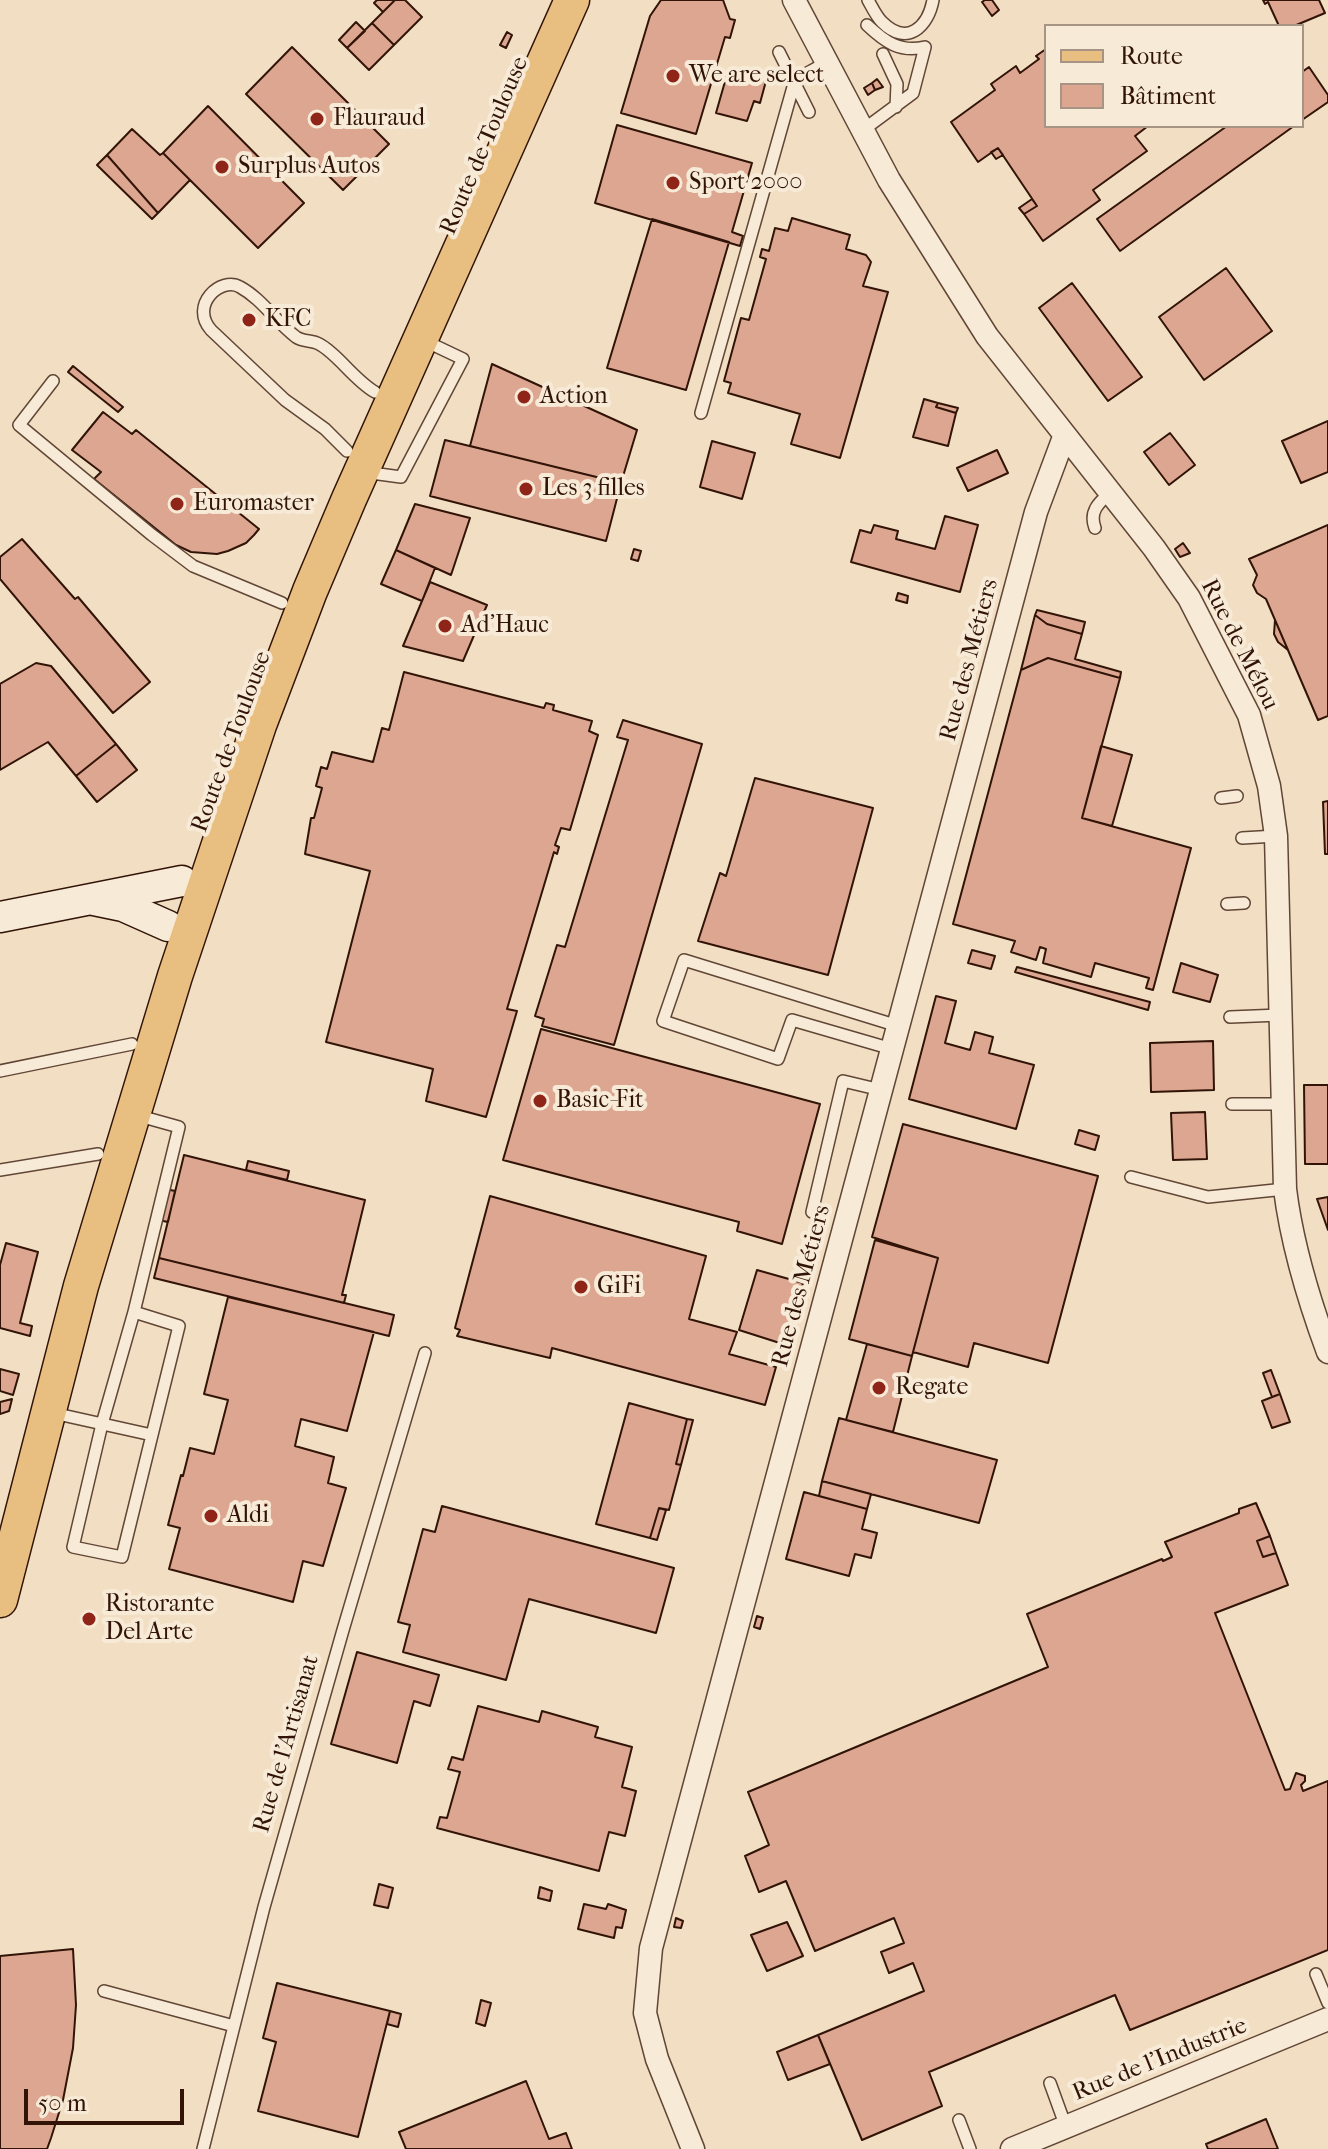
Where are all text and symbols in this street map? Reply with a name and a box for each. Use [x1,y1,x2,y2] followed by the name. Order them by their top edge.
[1044,24,1304,128] legend
[1120,42,1183,70] text: Route
[435,53,535,239] street label: Route de Toulouse
[689,62,824,90] place label: We are select
[664,67,682,85] marker: We are select
[1120,82,1216,110] text: Bâtiment
[333,105,425,133] place label: Flauraud
[308,110,326,128] marker: Flauraud
[238,153,380,181] place label: Surplus Autos
[213,158,231,176] marker: Surplus Autos
[689,169,803,197] place label: Sport 2000
[664,174,682,192] marker: Sport 2000
[265,306,311,334] place label: KFC
[240,311,258,329] marker: KFC
[540,383,608,411] place label: Action
[515,388,533,406] marker: Action
[542,475,645,503] place label: Les 3 filles
[517,480,535,498] marker: Les 3 filles
[193,490,314,518] place label: Euromaster
[168,495,186,513] marker: Euromaster
[1194,575,1284,715] street label: Rue de Mélou
[935,576,1005,744] street label: Rue des Métiers
[461,612,549,640] place label: Ad’Hauc
[436,617,454,635] marker: Ad’Hauc
[186,648,278,836] street label: Route de Toulouse
[556,1087,644,1115] place label: Basic-Fit
[531,1092,549,1110] marker: Basic-Fit
[767,1202,837,1370] street label: Rue des Métiers
[597,1273,641,1301] place label: GiFi
[572,1278,590,1296] marker: GiFi
[895,1374,968,1402] place label: Regate
[870,1379,888,1397] marker: Regate
[227,1502,269,1530] place label: Aldi
[202,1507,220,1525] marker: Aldi
[105,1591,214,1647] place label: Ristorante Del Arte
[80,1610,98,1628] marker: Ristorante Del Arte
[248,1652,326,1836] street label: Rue de l'Artisanat
[1069,2012,1251,2108] street label: Rue de l'Industrie
[28,2073,188,2123] scale bar
[38,2089,87,2117] text: 50 m

